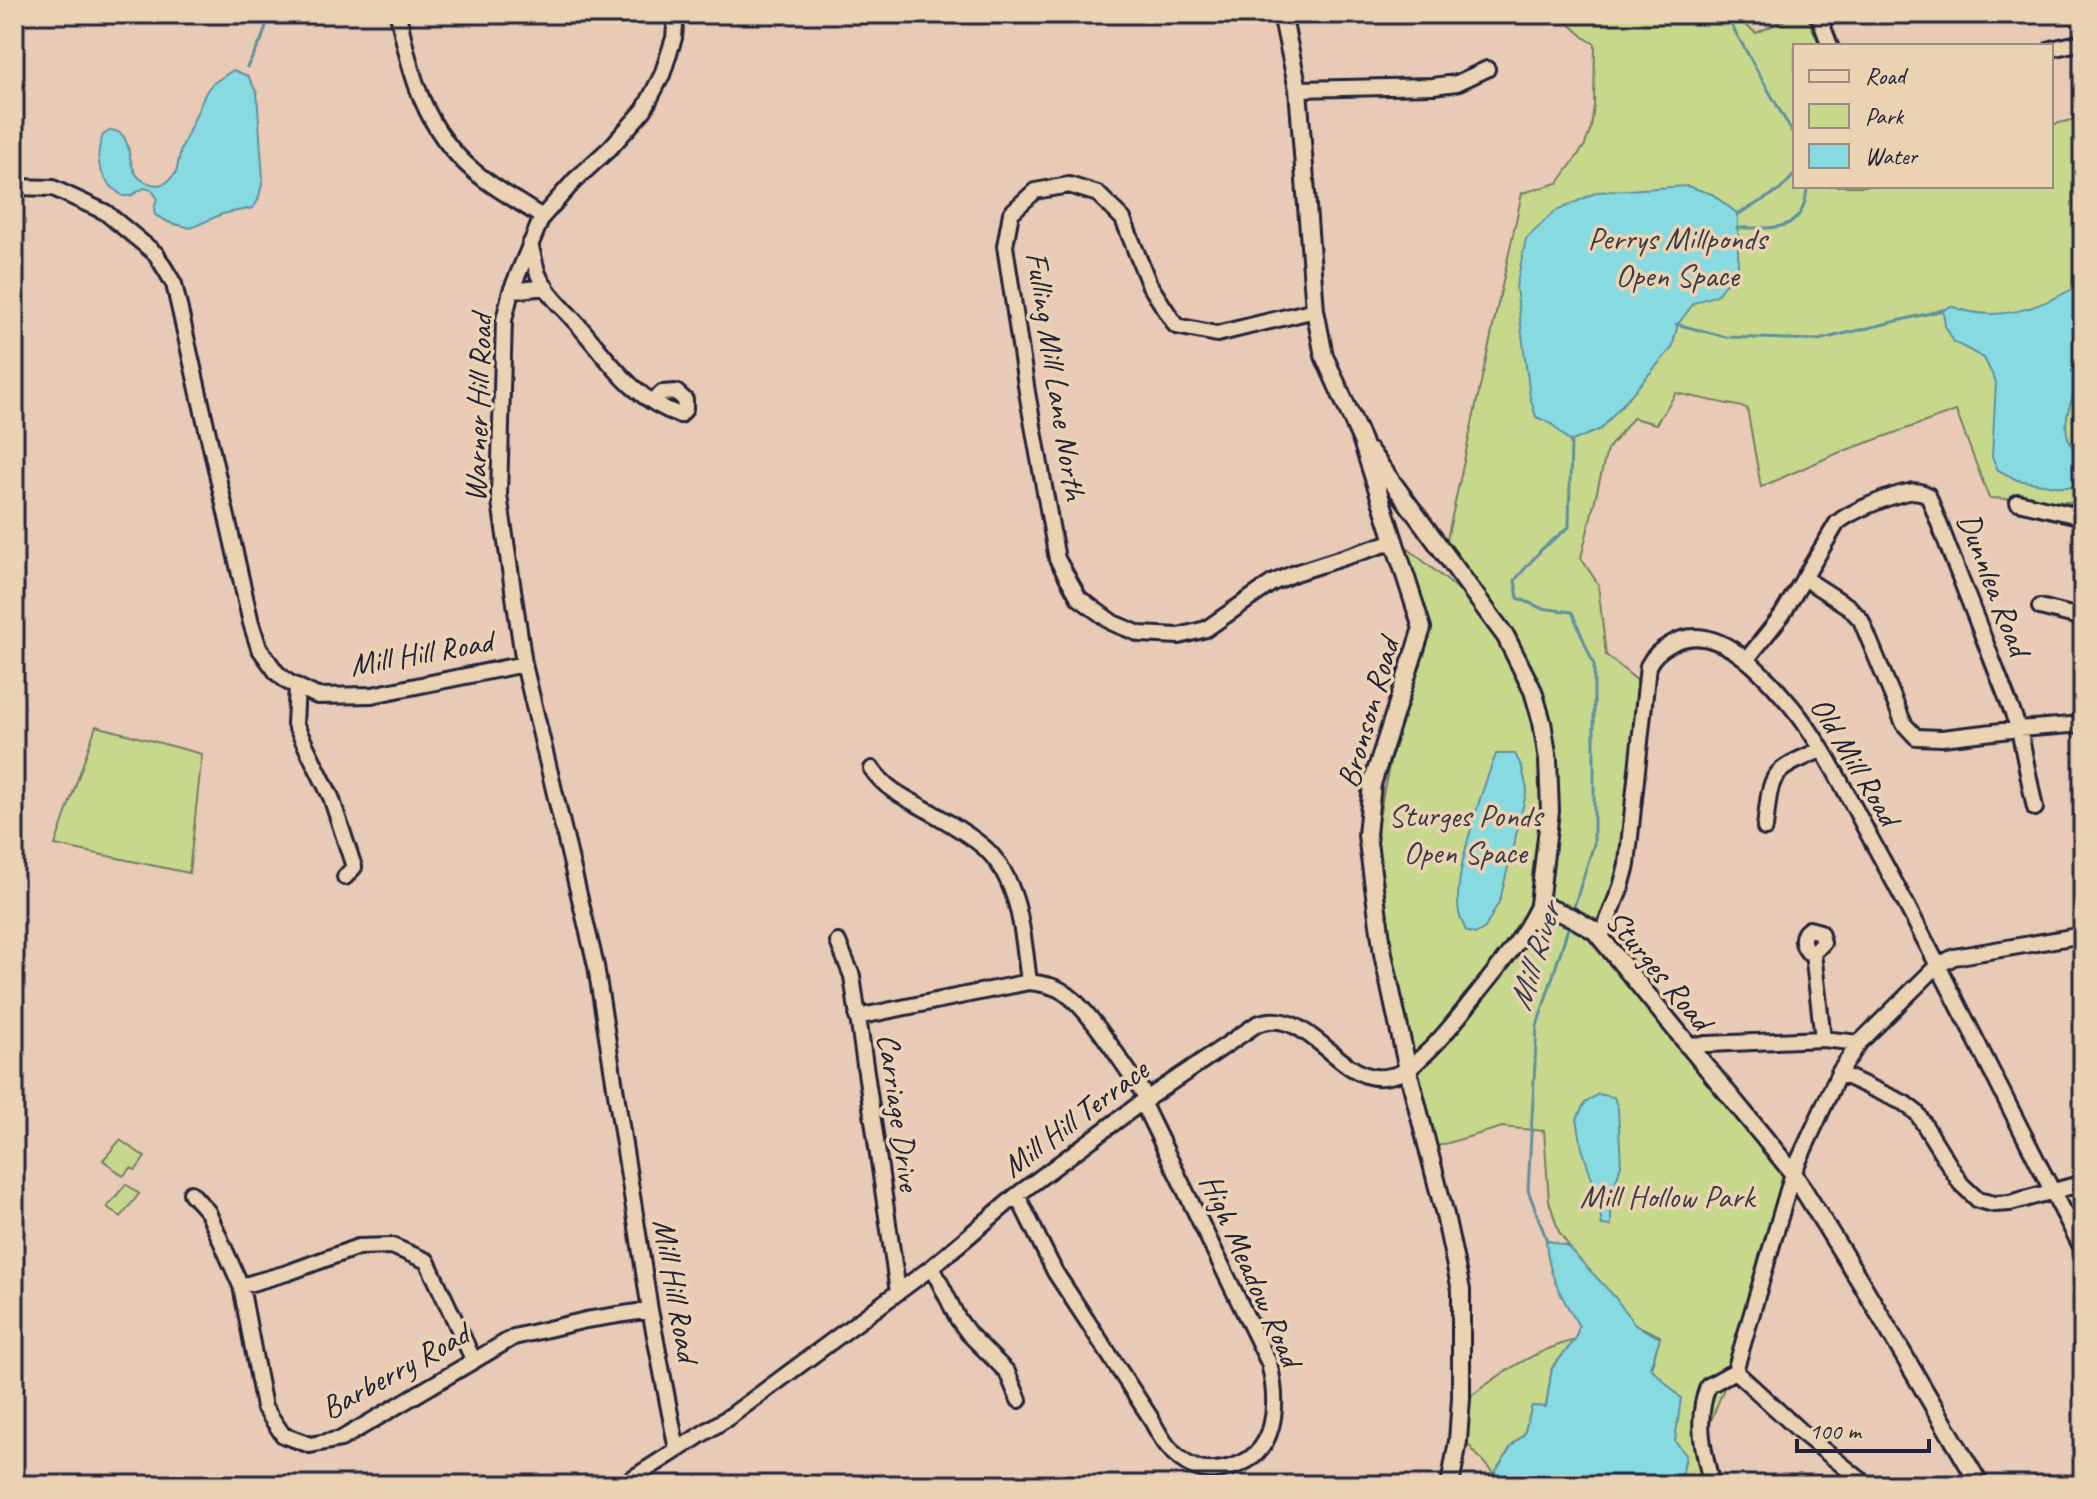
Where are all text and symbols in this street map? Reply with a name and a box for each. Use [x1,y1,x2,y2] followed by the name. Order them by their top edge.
[1793,44,2053,188] legend
[1865,61,1909,91] text: Road
[1865,101,1905,131] text: Park
[1865,141,1920,171] text: Water
[1588,218,1769,296] park label: Perrys Millponds Open Space
[1016,249,1096,505] street label: Fulling Mill Lane North
[454,309,502,503] street label: Warner Hill Road
[1948,507,2041,665] street label: Dunnlea Road
[347,619,501,686] street label: Mill Hill Road
[1327,629,1410,792] street label: Bronson Road
[1801,689,1912,838] street label: Old Mill Road
[1388,795,1545,873] park label: Sturges Ponds Open Space
[1498,893,1572,1015] water label: Mill River
[1597,901,1725,1043] street label: Sturges Road
[868,1031,931,1196] street label: Carriage Drive
[994,1048,1158,1186] street label: Mill Hill Terrace
[1190,1167,1314,1377] street label: High Meadow Road
[1580,1176,1757,1217] park label: Mill Hollow Park
[643,1216,710,1370] street label: Mill Hill Road
[314,1311,480,1428] street label: Barberry Road
[1797,1403,1929,1453] scale bar
[1809,1416,1863,1446] text: 100 m

